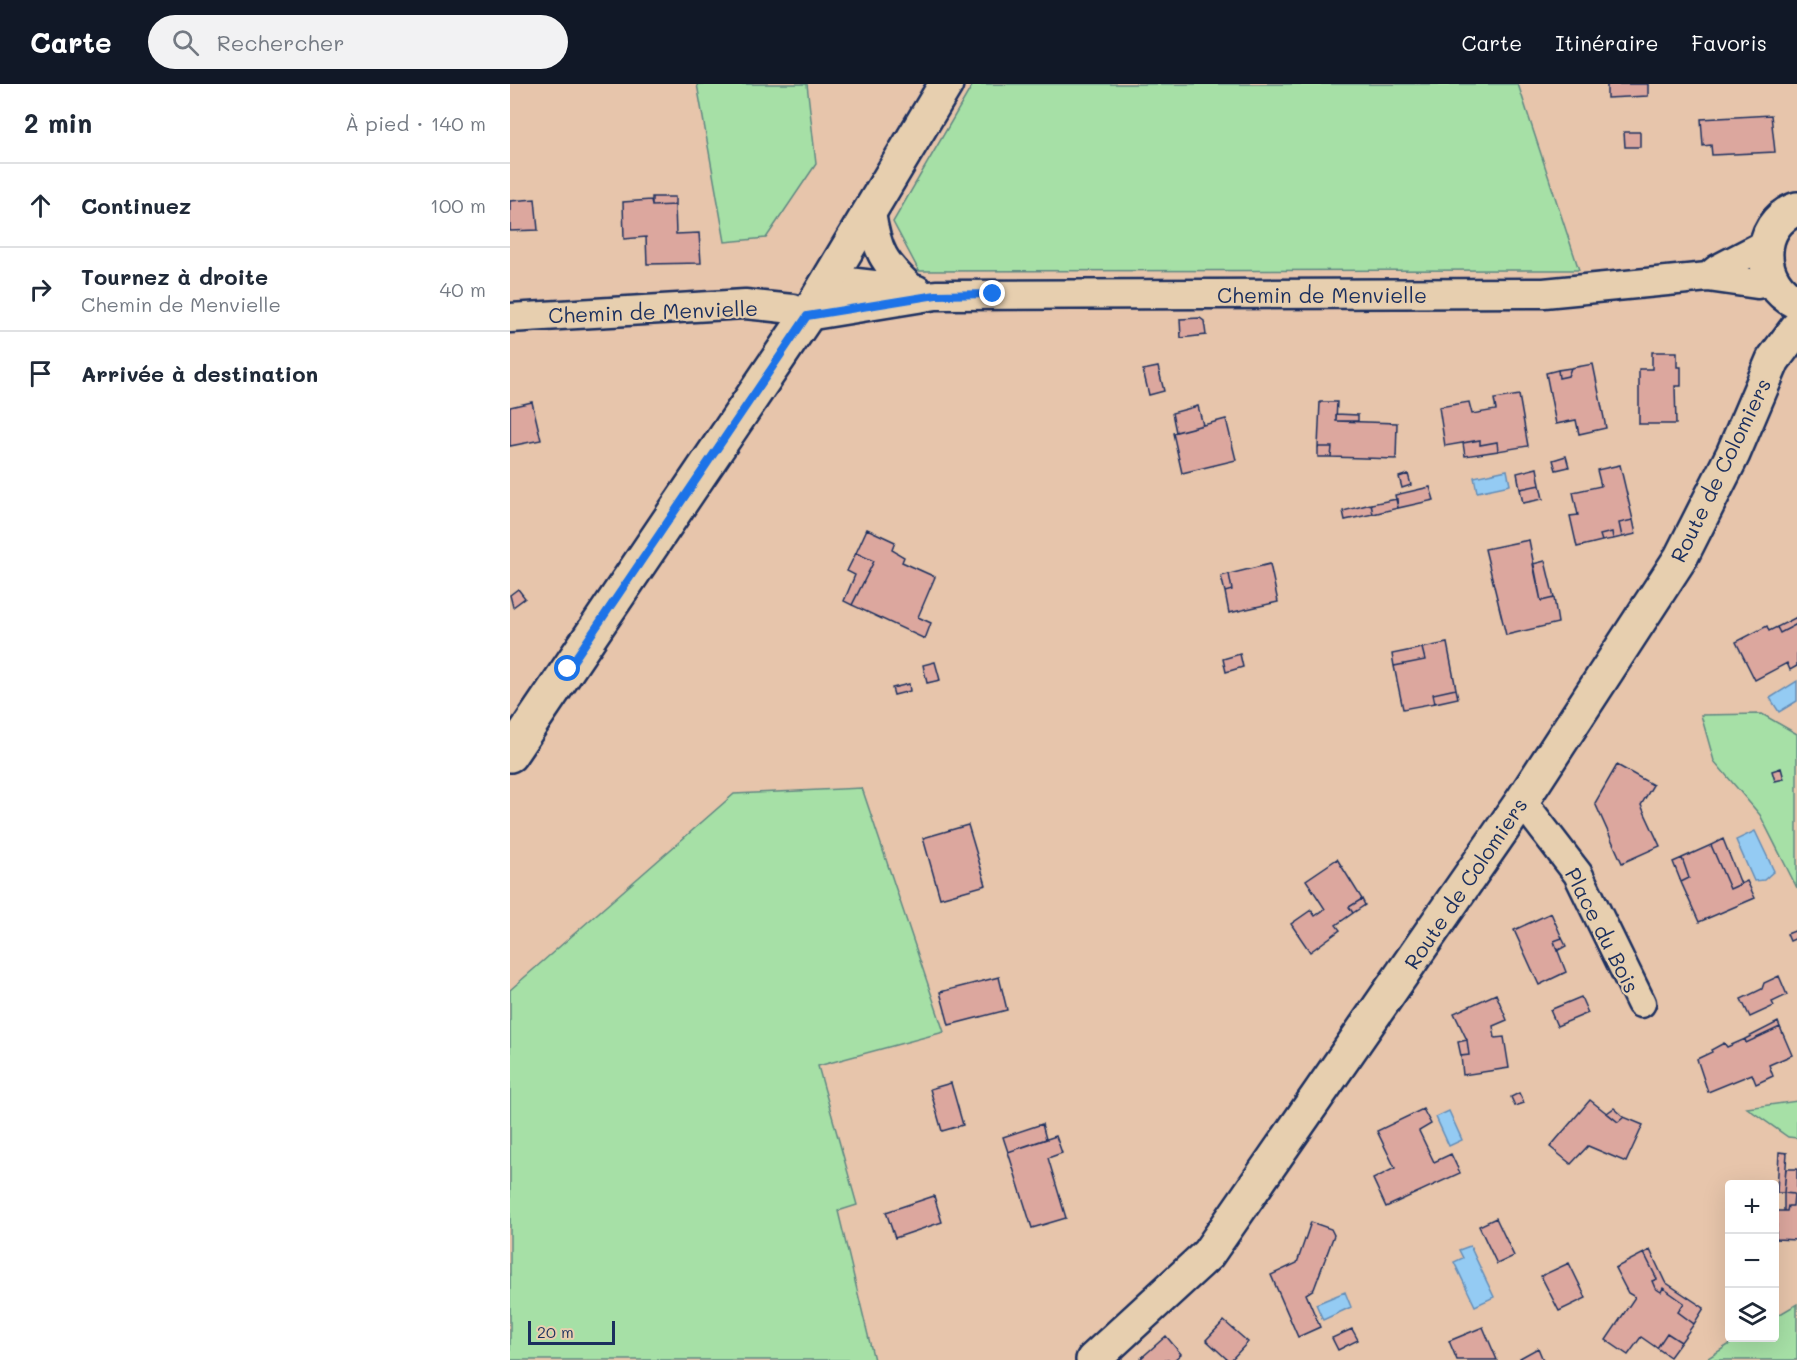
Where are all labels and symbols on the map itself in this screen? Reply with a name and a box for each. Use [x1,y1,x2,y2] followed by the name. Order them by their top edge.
[979,280,1005,306] route end
[1217,281,1427,308] street label: Chemin de Menvielle
[548,294,758,328] street label: Chemin de Menvielle
[1664,374,1776,566] street label: Route de Colomiers
[554,655,580,681] route start
[1397,792,1533,974] street label: Route de Colomiers
[1560,863,1646,997] street label: Place du Bois
[528,1318,615,1346] scale bar

